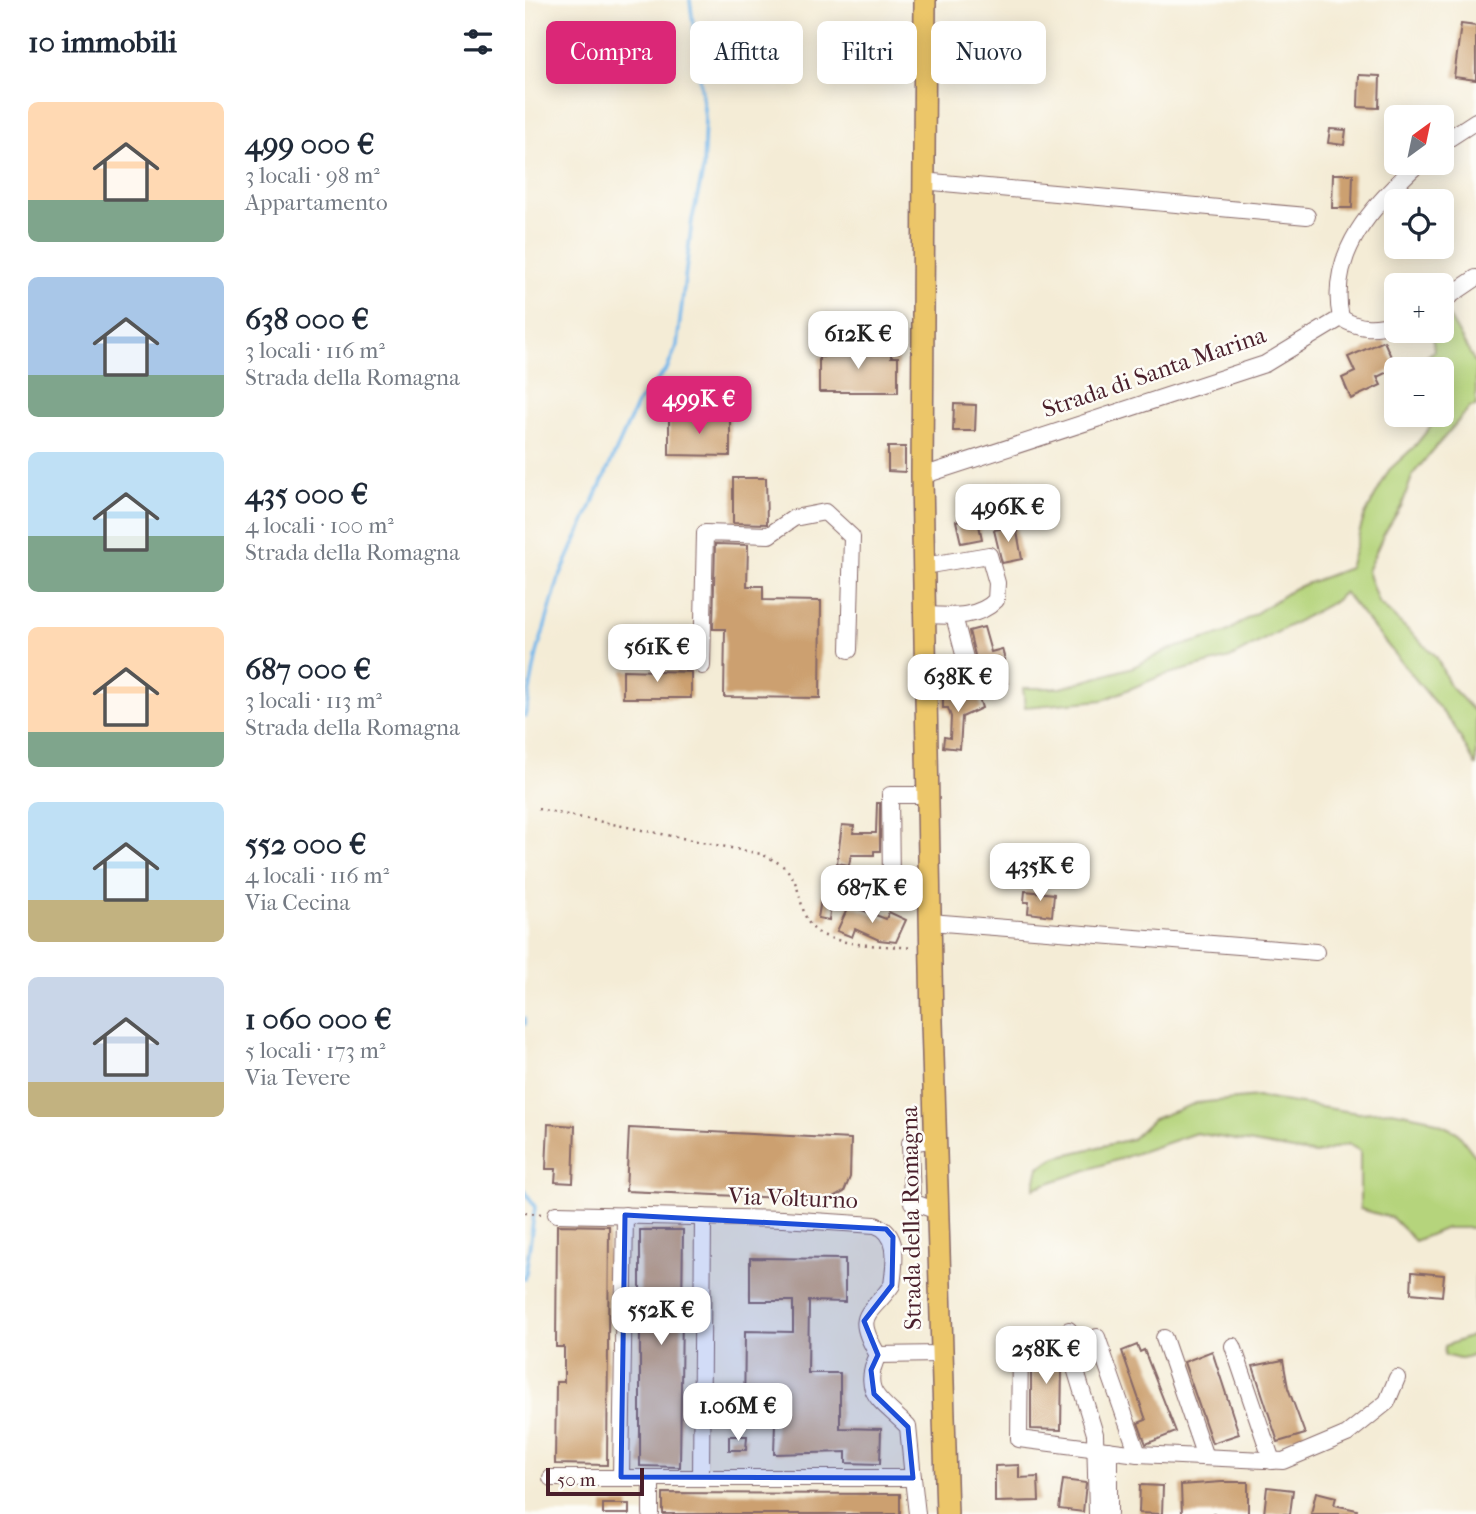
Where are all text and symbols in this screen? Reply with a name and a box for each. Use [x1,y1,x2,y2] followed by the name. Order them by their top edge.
[546,21,676,84] chip: Compra
[690,21,803,84] chip: Affitta
[817,21,917,84] chip: Filtri
[931,21,1046,84] chip: Nuovo
[459,23,497,61] icon: filters
[28,25,177,60] text: 10 immobili
[1384,105,1454,175] north arrow
[1384,105,1454,427] map controls
[245,127,375,162] text: 499 000 €
[84,130,168,214] icon: home
[245,162,380,189] text: 3 locali · 98 m²
[245,189,388,216] text: Appartamento
[1384,189,1454,259] button: locate
[1384,273,1454,343] button: +
[245,302,369,337] text: 638 000 €
[84,305,168,389] icon: home
[801,312,915,371] pin: 612K €
[824,320,892,347] text: 612K €
[1039,320,1270,423] street label: Strada di Santa Marina
[245,337,385,364] text: 3 locali · 116 m²
[1384,357,1454,427] button: −
[245,364,460,391] text: Strada della Romagna
[642,376,756,436] pin: 499K €
[662,385,736,412] text: 499K €
[245,477,368,512] text: 435 000 €
[84,480,168,564] icon: home
[951,484,1065,544] pin: 496K €
[971,493,1045,520] text: 496K €
[245,512,394,539] text: 4 locali · 100 m²
[245,539,460,566] text: Strada della Romagna
[600,624,714,684] pin: 561K €
[624,633,690,660] text: 561K €
[245,652,371,687] text: 687 000 €
[901,654,1015,714] pin: 638K €
[84,655,168,739] icon: home
[924,663,992,690] text: 638K €
[245,687,382,714] text: 3 locali · 113 m²
[245,714,460,741] text: Strada della Romagna
[245,827,367,862] text: 552 000 €
[84,830,168,914] icon: home
[983,844,1097,903] pin: 435K €
[1006,852,1074,879] text: 435K €
[245,862,389,889] text: 4 locali · 116 m²
[815,866,929,925] pin: 687K €
[837,874,907,901] text: 687K €
[245,889,350,916] text: Via Cecina
[245,1002,392,1037] text: 1 060 000 €
[84,1005,168,1089] icon: home
[245,1037,385,1064] text: 5 locali · 173 m²
[245,1064,350,1091] text: Via Tevere
[895,1105,927,1330] street label: Strada della Romagna
[727,1182,858,1214] street label: Via Volturno
[604,1288,718,1347] pin: 552K €
[628,1296,694,1323] text: 552K €
[989,1326,1103,1386] pin: 258K €
[1012,1335,1080,1362] text: 258K €
[673,1384,803,1443] pin: 1.06M €
[699,1392,777,1419] text: 1.06M €
[546,1465,644,1497] scale bar
[557,1469,596,1491] text: 50 m

